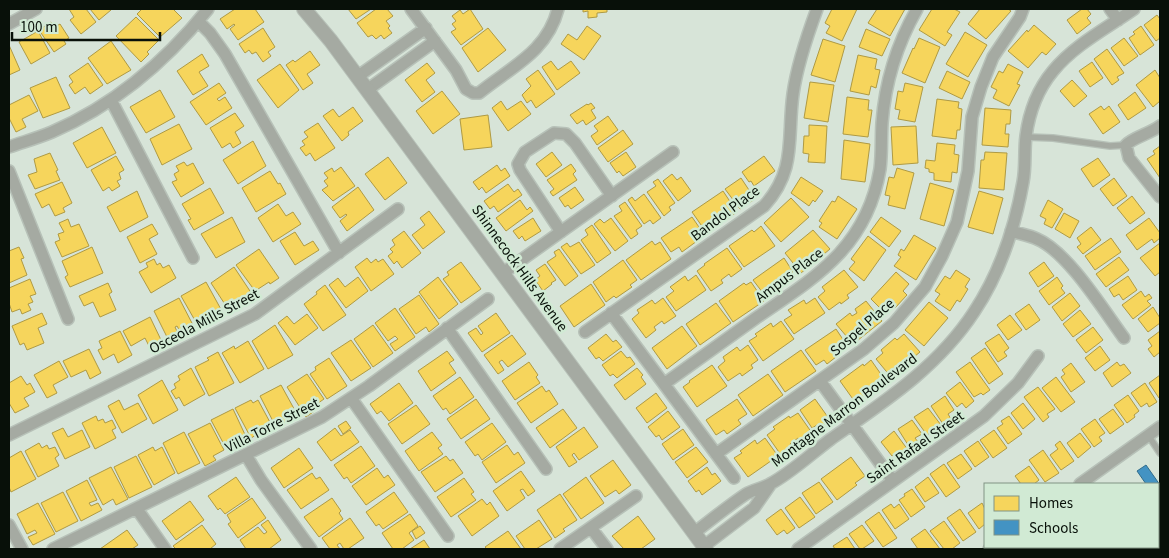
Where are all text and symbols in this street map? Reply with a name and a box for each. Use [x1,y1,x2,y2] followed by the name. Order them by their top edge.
[12,10,160,42] scale bar
[20,17,58,38] text: 100 m
[686,180,764,246] street label: Bandol Place
[466,201,573,336] street label: Shinnecock Hills Avenue
[751,243,828,308] street label: Ampus Place
[146,284,263,359] street label: Osceola Mills Street
[826,294,899,361] street label: Sospel Place
[767,348,922,472] street label: Montagne Marron Boulevard
[222,393,323,458] street label: Villa Torre Street
[862,406,968,489] street label: Saint Rafael Street
[984,483,1159,548] legend
[1029,493,1073,514] text: Homes
[1029,518,1078,539] text: Schools

